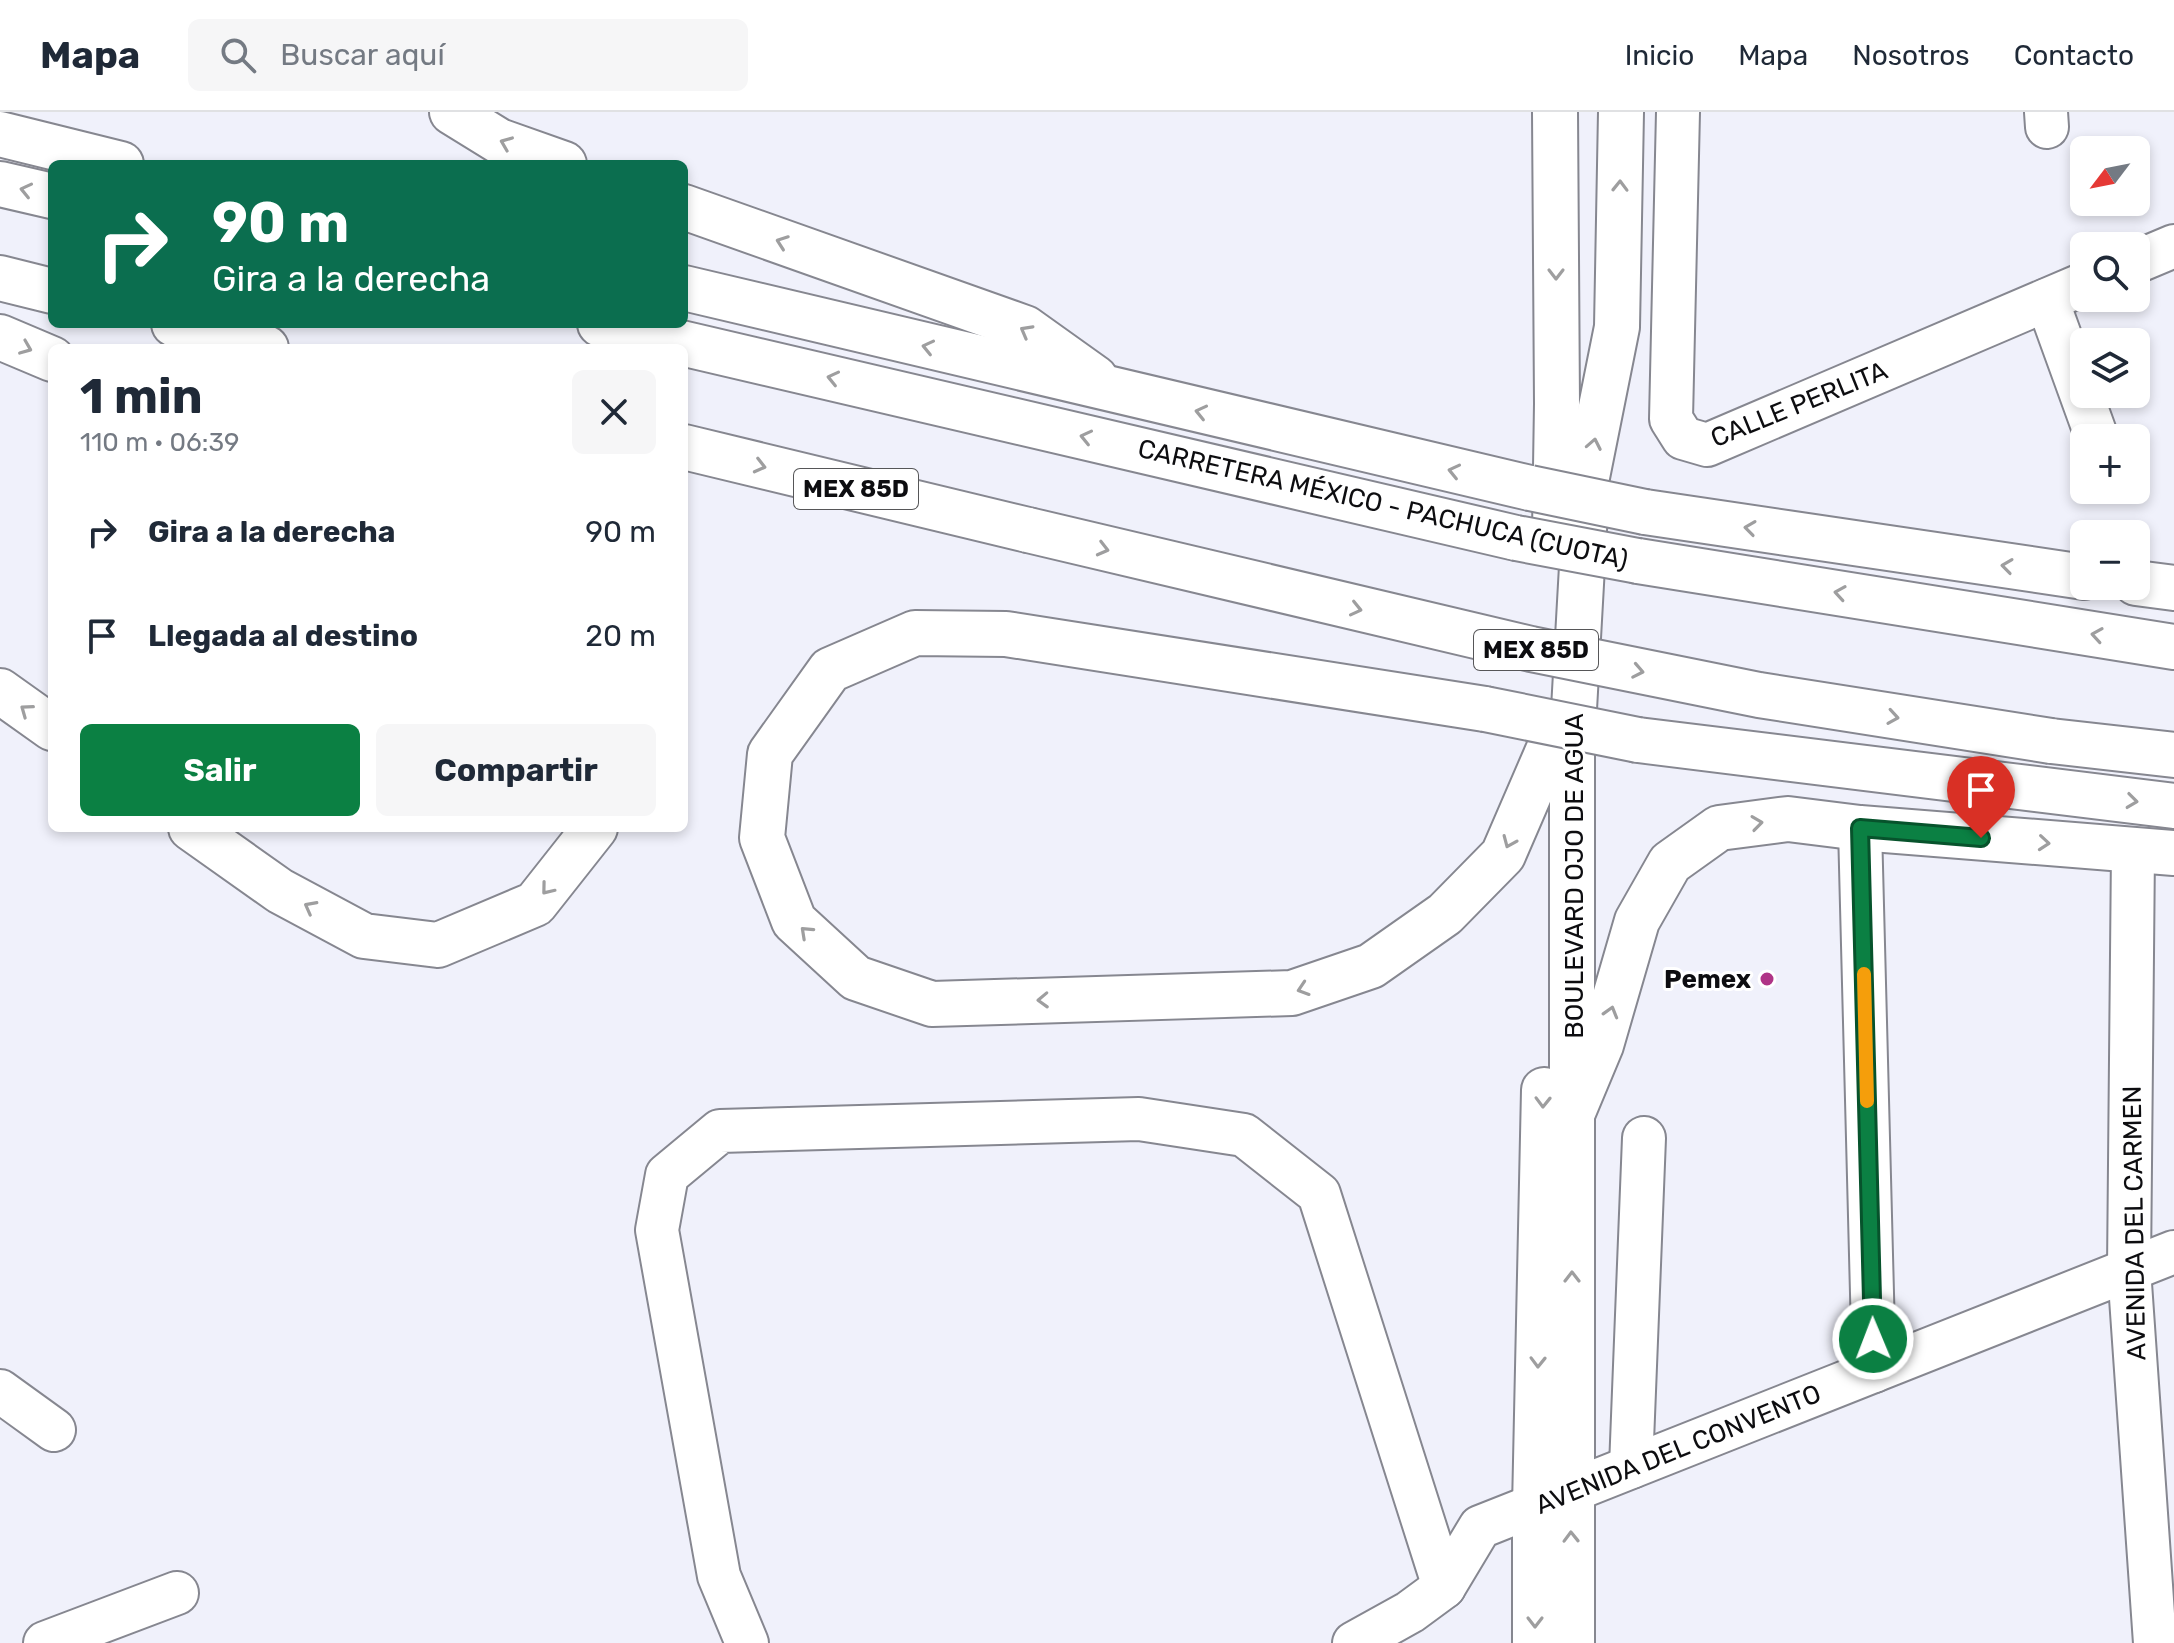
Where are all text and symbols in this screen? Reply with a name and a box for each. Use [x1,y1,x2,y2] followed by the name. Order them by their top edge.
[188,19,748,91] search box
[40,32,140,78] text: Mapa
[216,33,260,77] icon: search
[280,37,445,73] text: Buscar aquí
[1625,39,1694,72] text: Inicio
[1738,39,1808,72] text: Mapa
[1852,39,1970,72] text: Nosotros
[2014,39,2134,72] text: Contacto
[500,136,514,152] one-way arrow
[2070,136,2150,216] north arrow
[2070,136,2150,600] map controls
[1611,179,1629,192] one-way arrow
[20,182,33,199] one-way arrow
[212,190,349,256] text: 90 m
[80,192,184,296] icon: right
[2070,232,2150,312] button: search
[776,235,790,251] one-way arrow
[212,257,490,300] text: Gira a la derecha
[1547,268,1565,281] one-way arrow
[1020,325,1035,341] one-way arrow
[2070,328,2150,408] button: layers
[18,338,32,355] one-way arrow
[922,339,936,356] one-way arrow
[1706,355,1892,454] street label: CALLE PERLITA
[80,368,203,425] text: 1 min
[572,370,656,454] button: close
[826,370,840,387] one-way arrow
[1195,404,1209,421] one-way arrow
[2070,424,2150,504] button: +
[80,427,239,458] text: 110 m · 06:39
[1080,429,1093,446] one-way arrow
[1135,433,1631,576] street label: CARRETERA MÉXICO - PACHUCA (CUOTA)
[1584,437,1601,451] one-way arrow
[752,456,766,473] one-way arrow
[1448,463,1462,480] one-way arrow
[794,469,918,509] road number: MEX 85D
[80,510,124,554] icon: right
[148,514,395,550] text: Gira a la derecha
[585,514,656,550] text: 90 m
[1743,520,1757,537] one-way arrow
[2070,520,2150,600] button: −
[1096,539,1110,556] one-way arrow
[2000,558,2014,575] one-way arrow
[1833,586,1847,603] one-way arrow
[1349,600,1362,617] one-way arrow
[80,614,124,658] icon: arrive
[148,618,418,654] text: Llegada al destino
[585,618,656,654] text: 20 m
[2090,627,2104,644] one-way arrow
[1474,630,1598,670] road number: MEX 85D
[1631,661,1644,678] one-way arrow
[20,705,35,720] one-way arrow
[1886,708,1900,725] one-way arrow
[1559,713,1590,1039] street label: BOULEVARD OJO DE AGUA
[80,724,360,816] button: Salir
[376,724,656,816] button: Compartir
[1947,756,2015,838] pin
[1959,768,2003,812] icon: arrive
[2126,792,2139,809] one-way arrow
[1750,815,1764,832] one-way arrow
[1503,833,1519,848] one-way arrow
[2037,834,2050,851] one-way arrow
[542,880,557,894] one-way arrow
[304,902,319,917] one-way arrow
[801,927,815,942] one-way arrow
[1664,964,1751,995] place label: Pemex
[1758,970,1776,988] marker: Pemex
[1296,980,1310,996] one-way arrow
[1037,992,1049,1009] one-way arrow
[1602,1006,1618,1020] one-way arrow
[2117,1085,2152,1361] street label: AVENIDA DEL CARMEN
[1535,1096,1552,1109] one-way arrow
[1563,1270,1581,1283] one-way arrow
[1831,1297,1915,1381] position arrow
[1529,1356,1547,1369] one-way arrow
[1531,1378,1825,1521] street label: AVENIDA DEL CONVENTO
[1562,1530,1580,1543] one-way arrow
[1526,1616,1544,1629] one-way arrow

